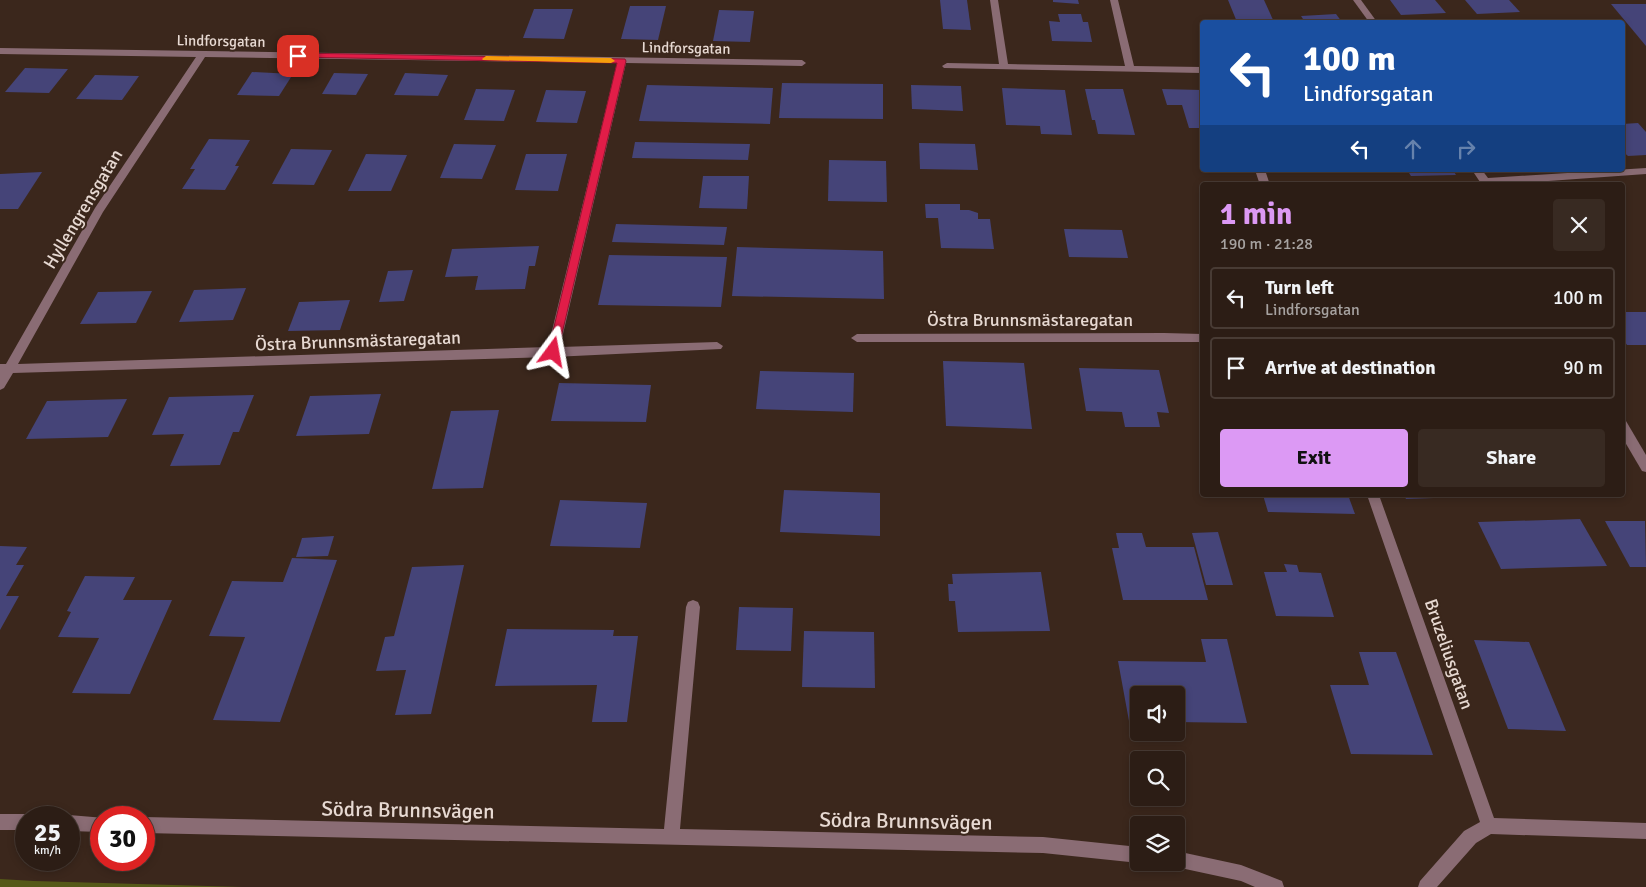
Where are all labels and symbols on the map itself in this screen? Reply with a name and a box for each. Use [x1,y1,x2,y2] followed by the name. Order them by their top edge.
[176,31,266,51] street label: Lindforsgatan
[277,35,319,77] pin
[641,38,731,58] street label: Lindforsgatan
[39,145,127,273] street label: Hyllengrensgatan
[927,309,1133,331] street label: Östra Brunnsmästaregatan
[526,325,578,377] position arrow
[255,326,461,356] street label: Östra Brunnsmästaregatan
[1420,596,1478,712] street label: Bruzeliusgatan
[321,795,495,825] street label: Södra Brunnsvägen
[90,806,155,871] speed limit sign: 30
[819,806,993,836] street label: Södra Brunnsvägen

